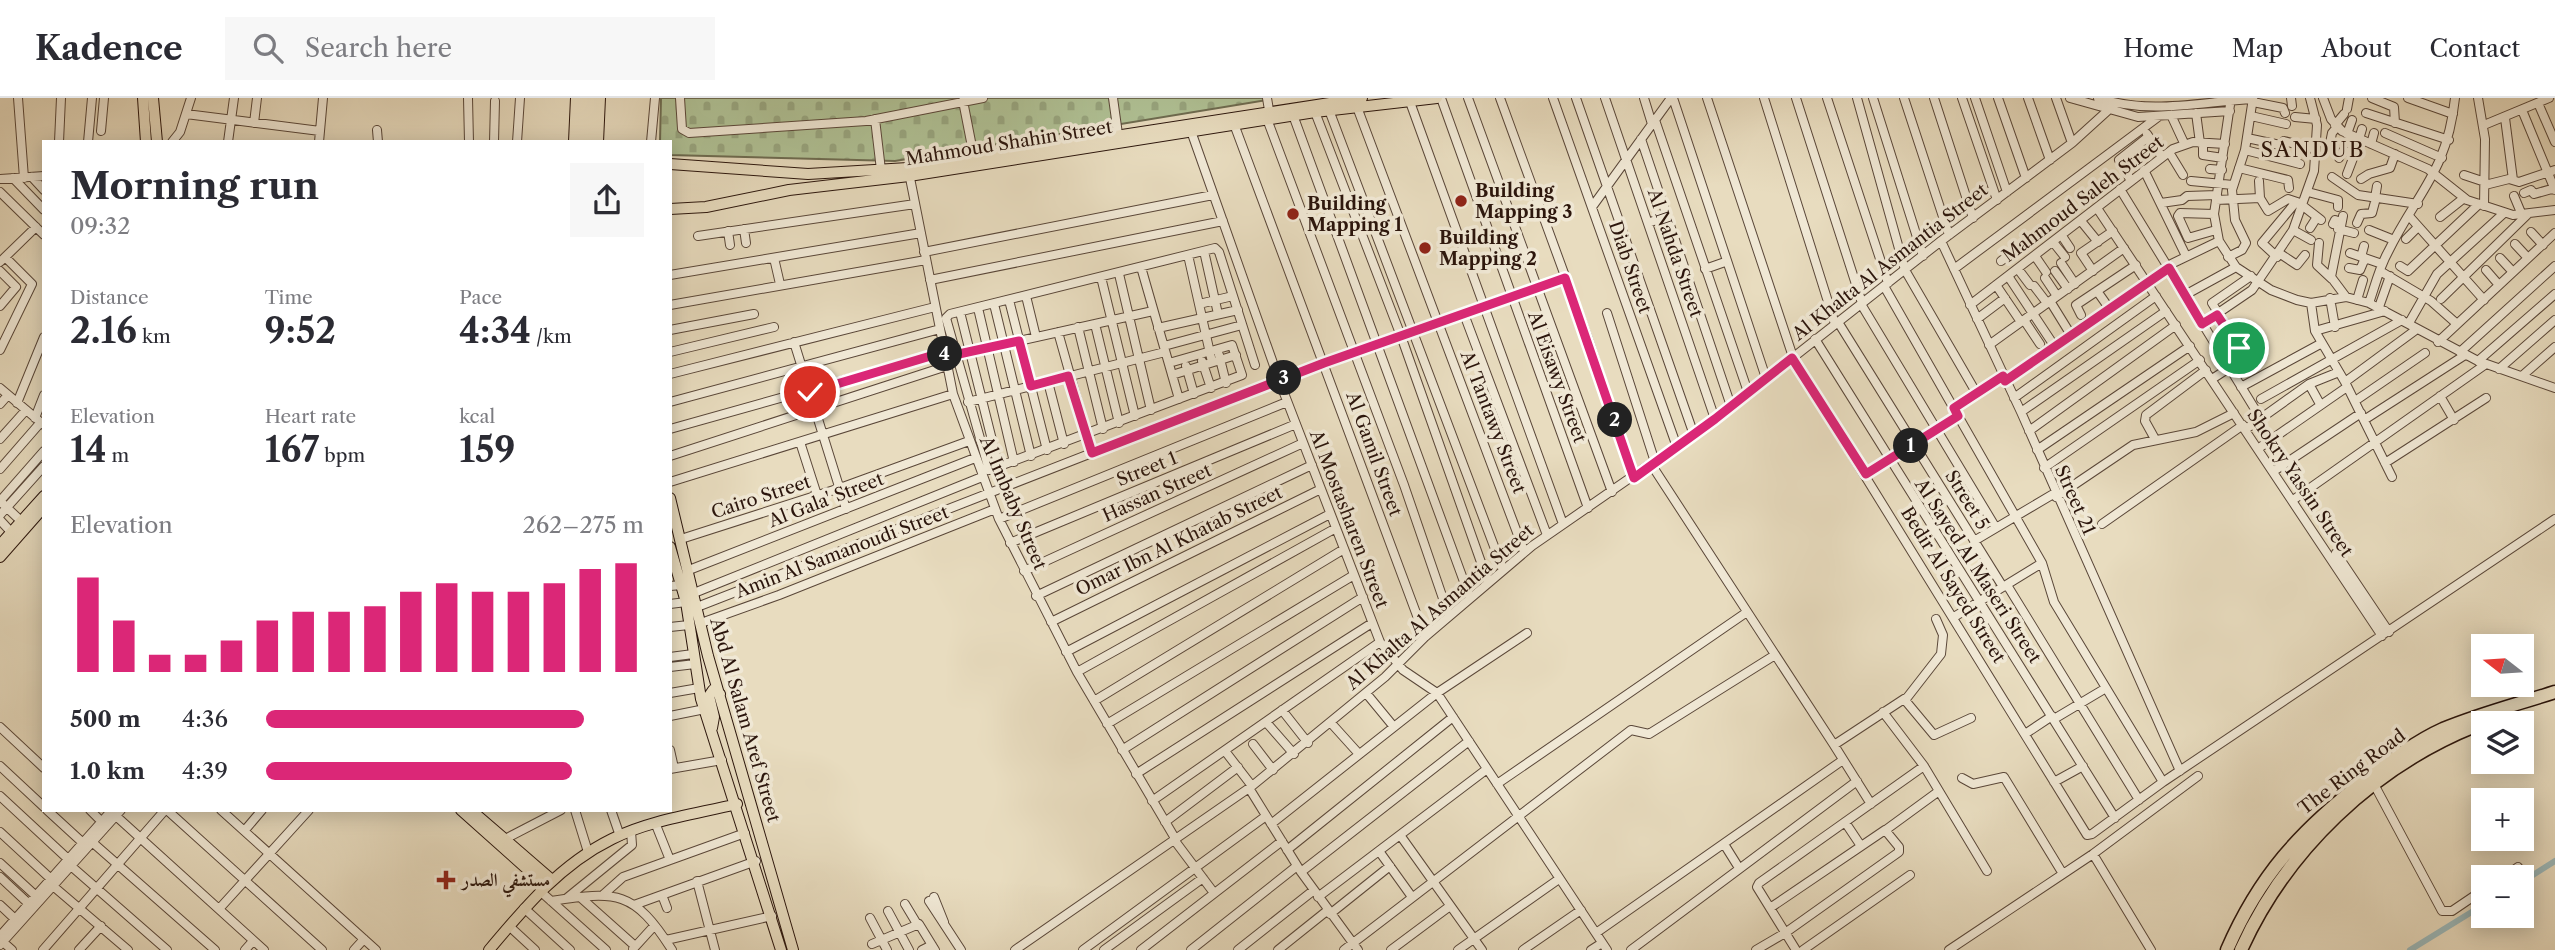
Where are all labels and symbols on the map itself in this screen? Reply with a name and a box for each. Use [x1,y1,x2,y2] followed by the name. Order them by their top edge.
[904,116,1114,170] street label: Mahmoud Shahin Street
[1998,131,2168,267] street label: Mahmoud Saleh Street
[2261,137,2365,162] district label: SANDUB
[1787,179,1992,346] street label: Al Khalta Al Asmantia Street
[1475,180,1572,223] place label: Building Mapping 3
[1642,185,1708,321] street label: Al Nahda Street
[1307,193,1402,236] place label: Building Mapping 1
[1453,193,1469,209] marker: Building Mapping 3
[1285,206,1301,222] marker: Building Mapping 1
[1604,218,1656,317] street label: Diab Street
[1439,227,1537,270] place label: Building Mapping 2
[1417,240,1433,256] marker: Building Mapping 2
[1523,307,1591,446] street label: Al Eisawy Street
[2209,318,2269,378] pin
[928,336,962,372] pin: 4
[1455,347,1531,497] street label: Al Tantawy Street
[1266,360,1302,396] pin: 3
[780,362,840,422] pin
[1341,388,1407,520] street label: Al Gamil Street
[1598,402,1632,438] pin: 2
[2242,405,2358,562] street label: Shokry Yassin Street
[1305,426,1393,612] street label: Al Mostasharen Street
[1894,428,1928,464] pin: 1
[975,432,1051,574] street label: Al Imbaby Street
[1113,447,1181,491] street label: Street 1
[1099,459,1216,527] street label: Hassan Street
[2050,462,2100,539] street label: Street 21
[1940,466,1994,534] street label: Street 5
[764,468,887,532] street label: Al Gala' Street
[709,470,814,523] street label: Cairo Street
[1910,474,2046,668] street label: Al Sayed Al Maseri Street
[1072,481,1286,601] street label: Omar Ibn Al Khatab Street
[731,501,952,603] street label: Amin Al Samanoudi Street
[1896,503,2010,668] street label: Bedir Al Sayed Street
[1341,519,1539,695] street label: Al Khalta Al Asmantia Street
[705,614,785,825] street label: Abd Al Salam Aref Street
[2471,634,2534,696] north arrow
[2294,725,2410,819] street label: The Ring Road
[460,869,550,898] place label: مستشفي الصدر
[436,870,456,890] marker: مستشفي الصدر

